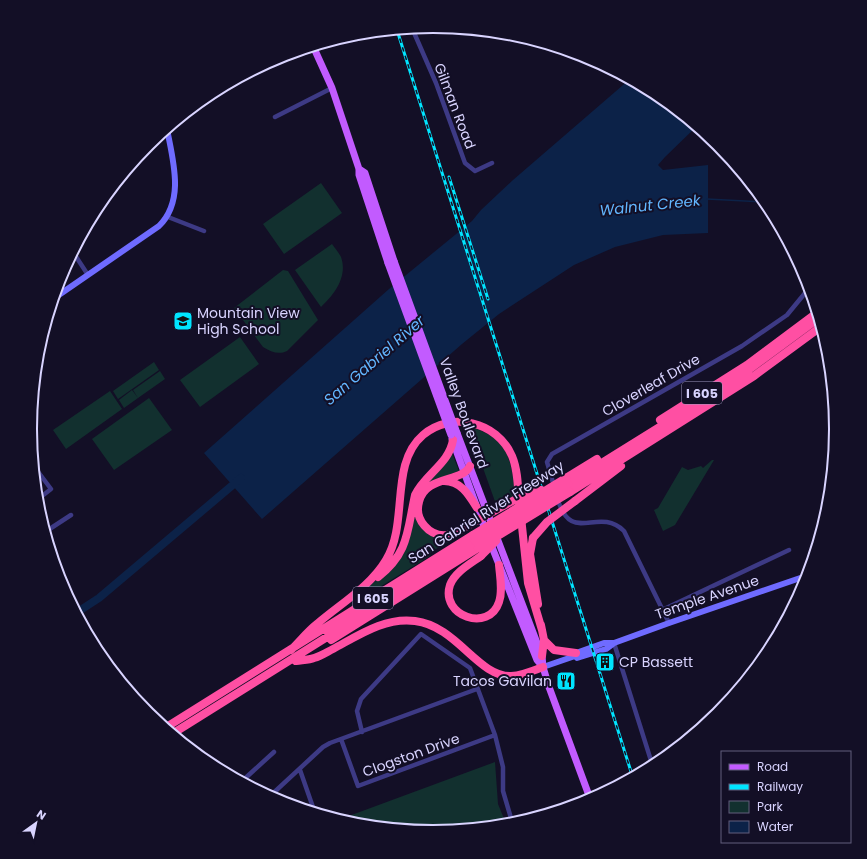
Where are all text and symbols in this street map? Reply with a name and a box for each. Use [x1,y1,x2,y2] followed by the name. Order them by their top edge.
[429,60,481,152] street label: Gilman Road
[599,189,703,221] water label: Walnut Creek
[197,303,300,339] place label: Mountain View High School
[172,310,194,332] school or university icon: Mountain View High School
[319,310,429,410] water label: San Gabriel River
[598,349,704,421] street label: Cloverleaf Drive
[435,355,493,471] street label: Valley Boulevard
[682,382,722,404] road number: I 605
[404,456,568,568] street label: San Gabriel River Freeway
[652,570,762,624] street label: Temple Avenue
[353,587,393,609] road number: I 605
[594,651,616,673] building icon: CP Bassett
[619,652,693,672] place label: CP Bassett
[555,670,577,692] restaurant icon: Tacos Gavilan
[453,671,552,691] place label: Tacos Gavilan
[360,728,463,782] street label: Clogston Drive
[721,751,851,843] legend
[757,758,788,775] text: Road
[757,778,803,795] text: Railway
[757,798,784,815] text: Park
[16,803,56,843] north arrow
[34,806,49,824] text: N
[757,818,794,835] text: Water

